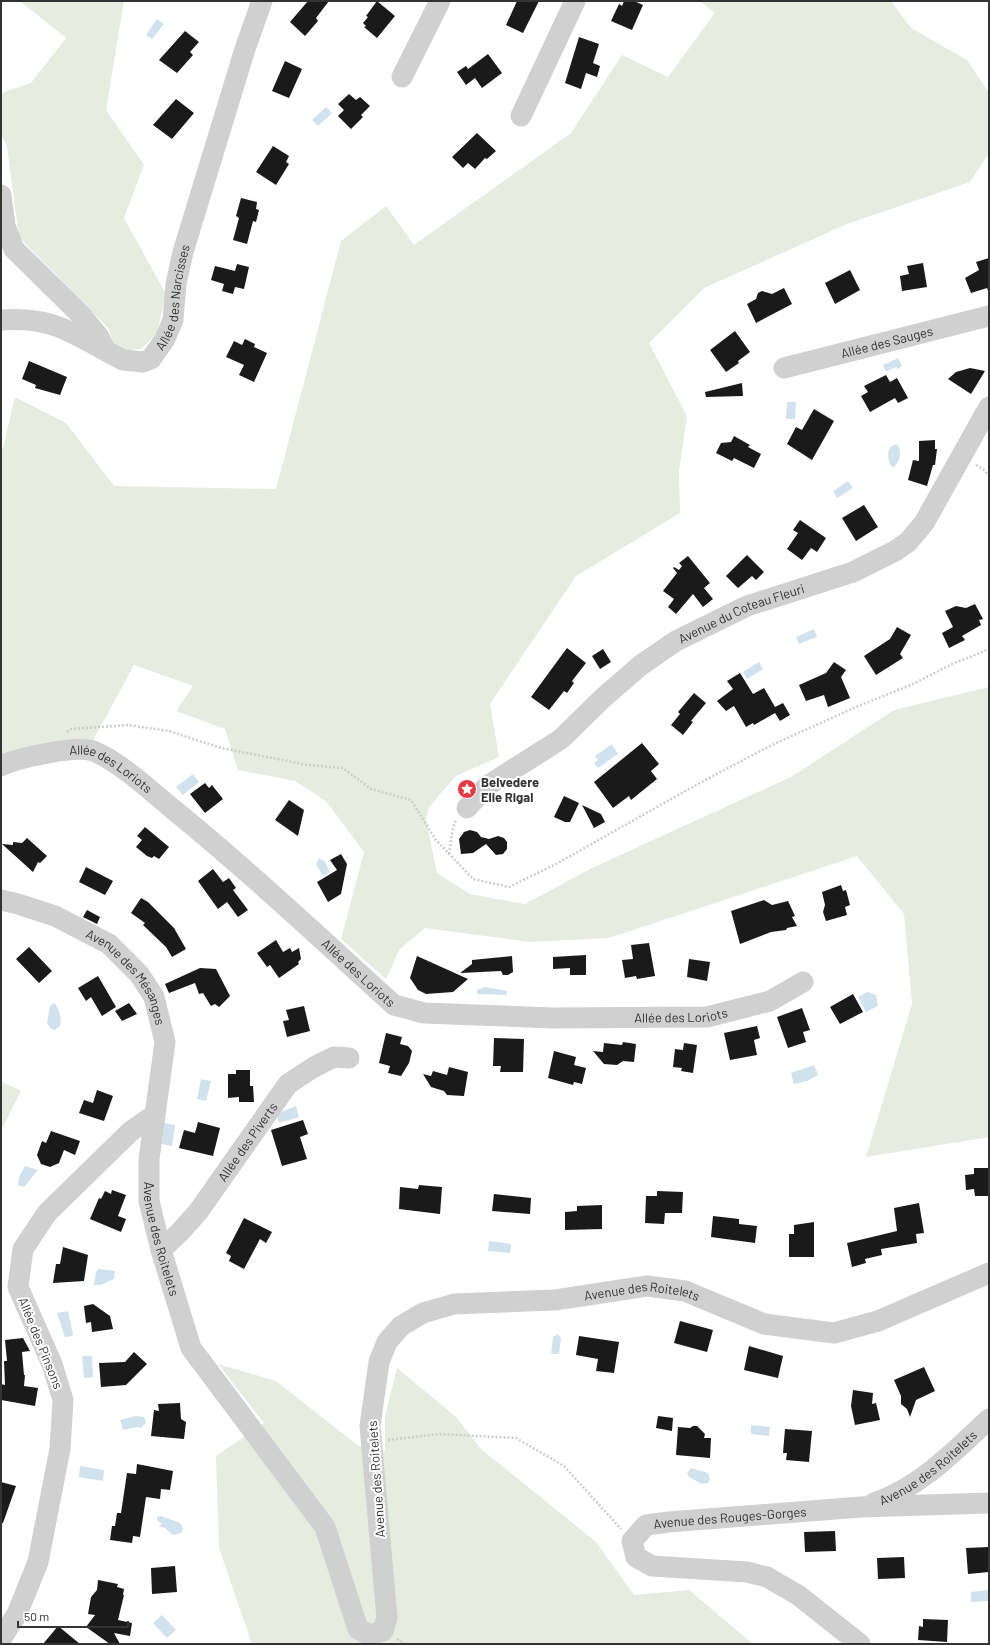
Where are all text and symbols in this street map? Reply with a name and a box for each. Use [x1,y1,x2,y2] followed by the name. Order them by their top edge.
[152,242,193,353] street label: Allée des Narcisses
[839,323,934,361] street label: Allée des Sauges
[675,580,806,647] street label: Avenue du Coteau Fleuri
[69,741,156,796] street label: Allée des Loriots
[481,774,539,805] place label: Belvedere Elie Rigal
[456,778,478,800] place icon: Belvedere Elie Rigal
[83,926,169,1026] street label: Avenue des Mésanges
[319,935,399,1010] street label: Allée des Loriots
[634,1004,729,1025] street label: Allée des Loriots
[214,1099,281,1184] street label: Allée des Piverts
[141,1182,183,1298] street label: Avenue des Roitelets
[583,1278,702,1304] street label: Avenue des Roitelets
[15,1295,67,1391] street label: Allée des Pinsons
[364,1420,388,1538] street label: Avenue des Roitelets
[877,1427,980,1508] street label: Avenue des Roitelets
[652,1503,807,1532] street label: Avenue des Rouges-Gorges
[18,1603,128,1629] scale bar
[24,1609,49,1623] text: 50 m

